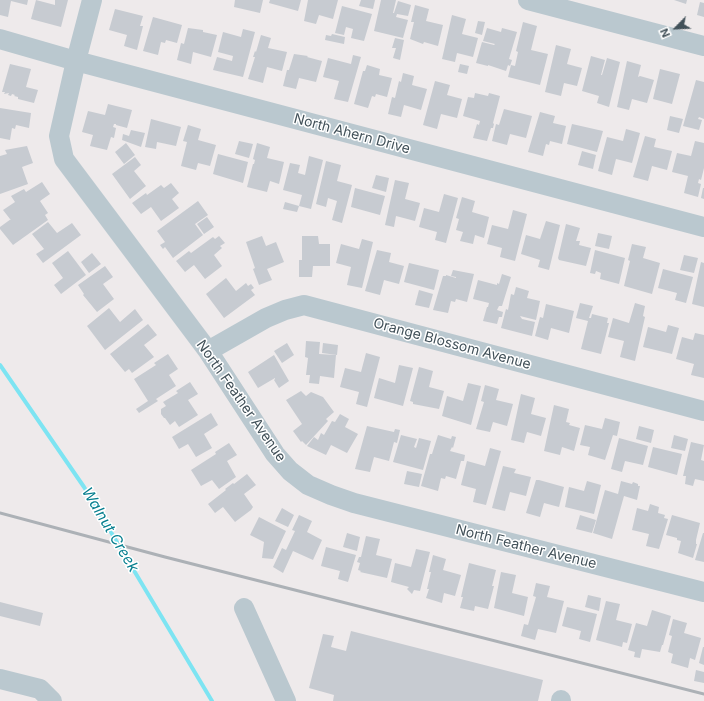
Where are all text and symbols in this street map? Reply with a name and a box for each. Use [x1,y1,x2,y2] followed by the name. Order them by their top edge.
[656,8,696,48] north arrow
[657,26,673,40] text: N
[292,110,412,158] street label: North Ahern Drive
[371,315,533,373] street label: Orange Blossom Avenue
[193,337,289,465] street label: North Feather Avenue
[78,484,142,576] water label: Walnut Creek
[454,521,598,573] street label: North Feather Avenue

